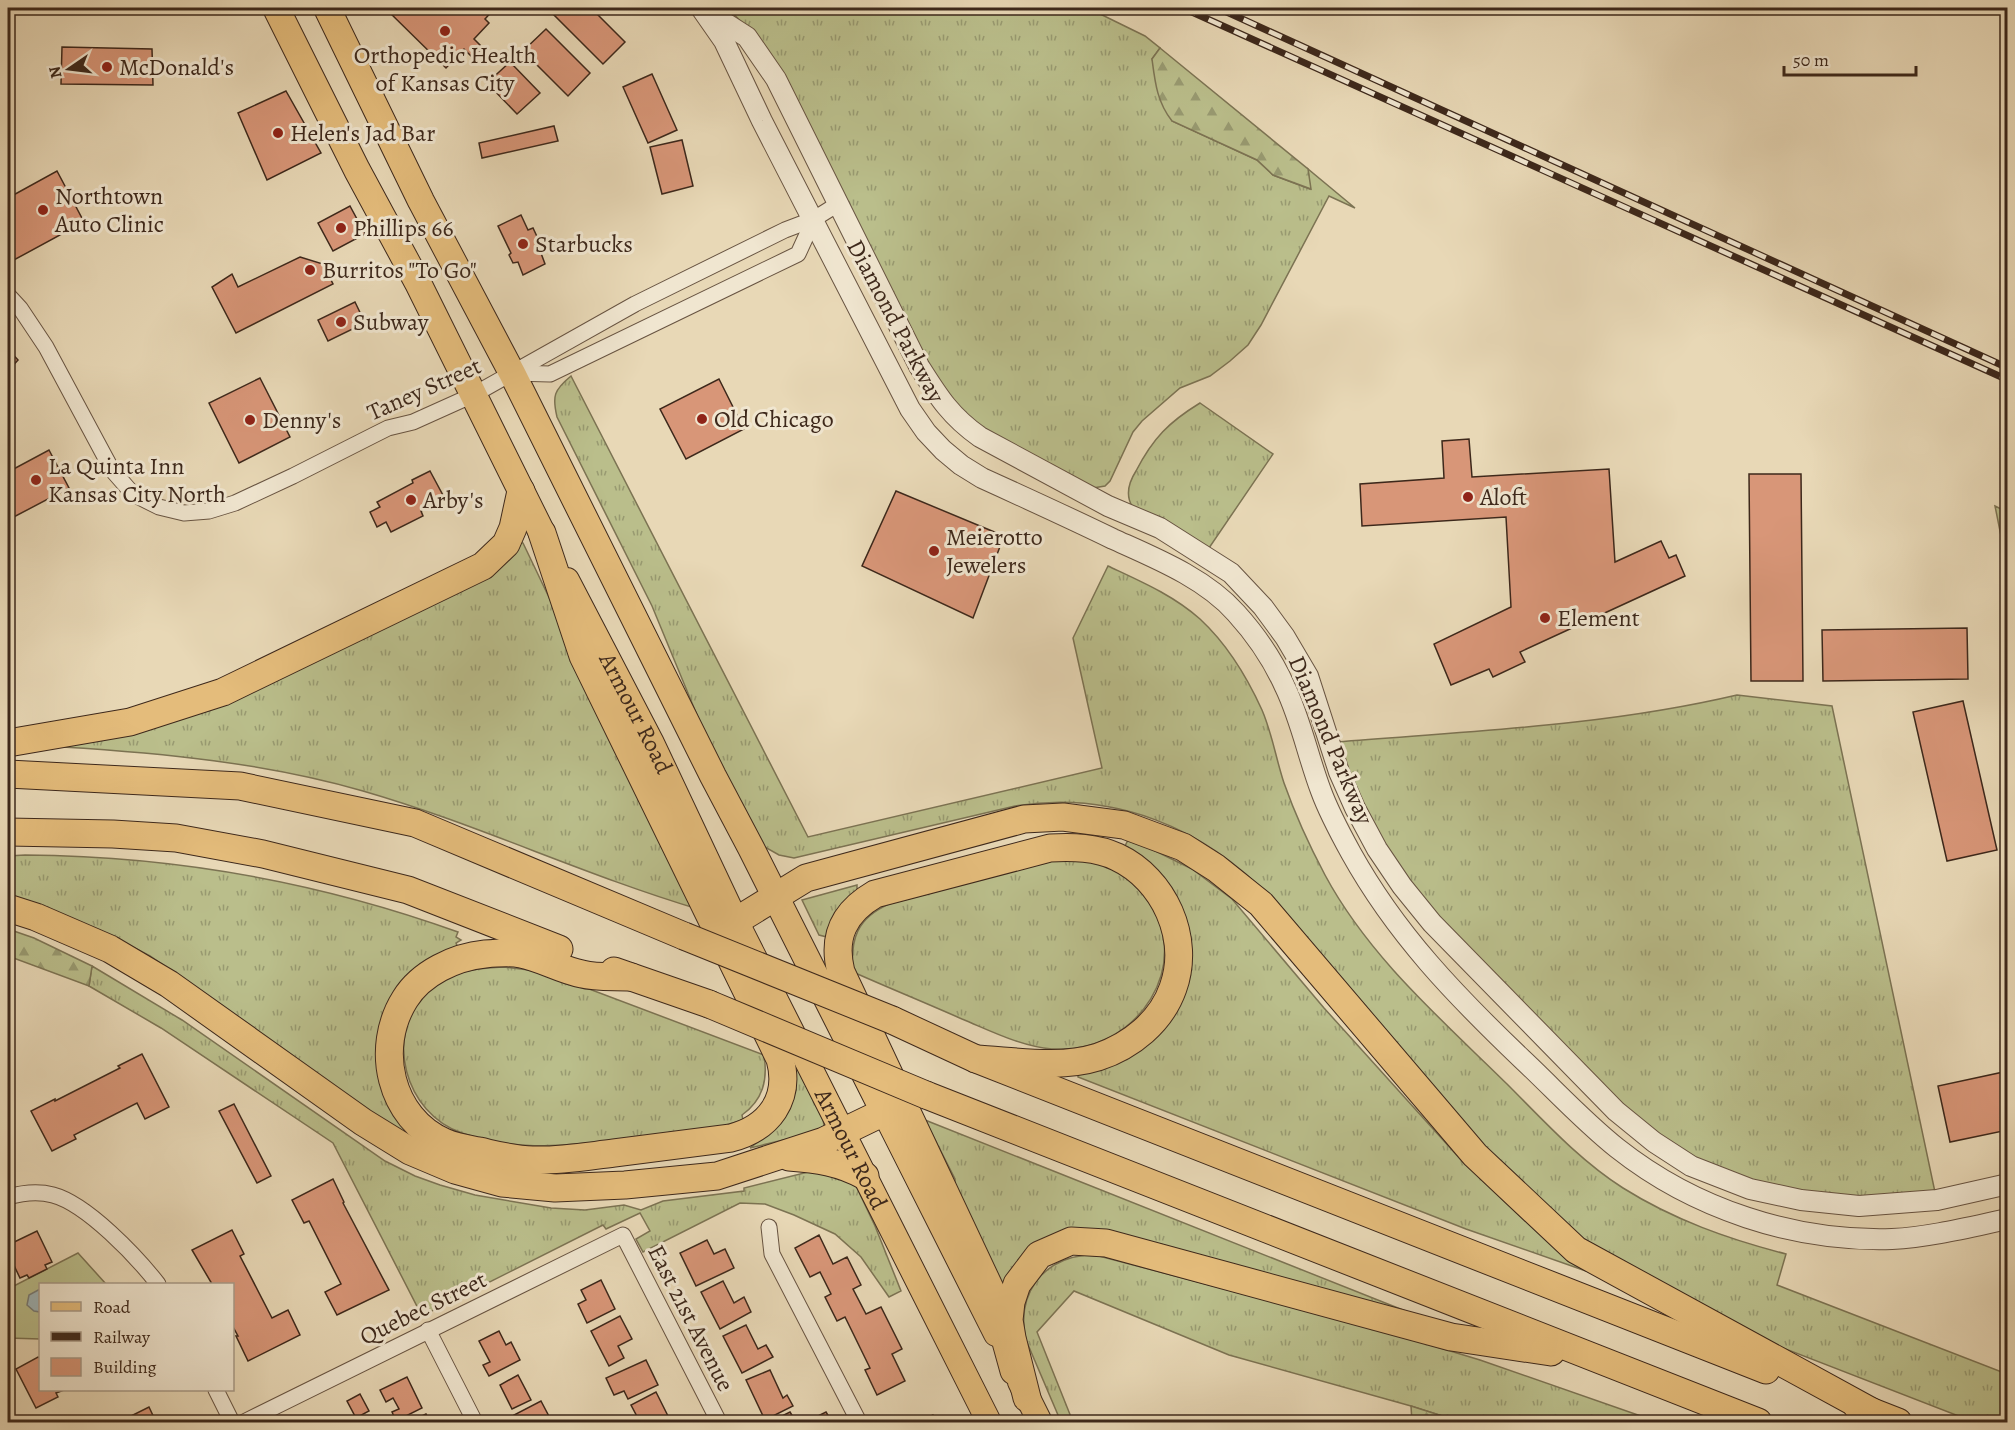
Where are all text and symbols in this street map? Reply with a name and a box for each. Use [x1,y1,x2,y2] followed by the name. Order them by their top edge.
[438,24,452,38] marker: Orthopedic Health of Kansas City
[39,39,99,99] north arrow
[354,39,537,99] place label: Orthopedic Health of Kansas City
[1784,39,1916,77] scale bar
[1793,48,1829,72] text: 50 m
[119,51,234,83] place label: McDonald's
[100,60,114,74] marker: McDonald's
[43,64,67,81] text: N
[290,117,436,149] place label: Helen's Jad Bar
[271,126,285,140] marker: Helen's Jad Bar
[54,180,164,240] place label: Northtown Auto Clinic
[36,203,50,217] marker: Northtown Auto Clinic
[353,212,454,244] place label: Phillips 66
[334,221,348,235] marker: Phillips 66
[535,228,633,260] place label: Starbucks
[839,234,953,408] street label: Diamond Parkway
[516,237,530,251] marker: Starbucks
[322,254,477,286] place label: Burritos "To Go"
[303,263,317,277] marker: Burritos "To Go"
[353,306,429,338] place label: Subway
[334,315,348,329] marker: Subway
[362,350,486,428] street label: Taney Street
[714,403,834,435] place label: Old Chicago
[262,404,342,436] place label: Denny's
[695,412,709,426] marker: Old Chicago
[243,413,257,427] marker: Denny's
[48,450,226,510] place label: La Quinta Inn Kansas City North
[29,473,43,487] marker: La Quinta Inn Kansas City North
[1479,481,1527,513] place label: Aloft
[422,484,484,516] place label: Arby's
[1461,490,1475,504] marker: Aloft
[404,493,418,507] marker: Arby's
[946,521,1043,581] place label: Meierotto Jewelers
[927,544,941,558] marker: Meierotto Jewelers
[1557,602,1640,634] place label: Element
[1538,611,1552,625] marker: Element
[591,646,680,779] street label: Armour Road
[1281,651,1381,830] street label: Diamond Parkway
[807,1082,895,1215] street label: Armour Road
[640,1239,742,1397] street label: East 21st Avenue
[354,1263,492,1352] street label: Quebec Street
[39,1283,234,1391] legend
[93,1295,131,1319] text: Road
[93,1325,151,1349] text: Railway
[93,1355,157,1379] text: Building

